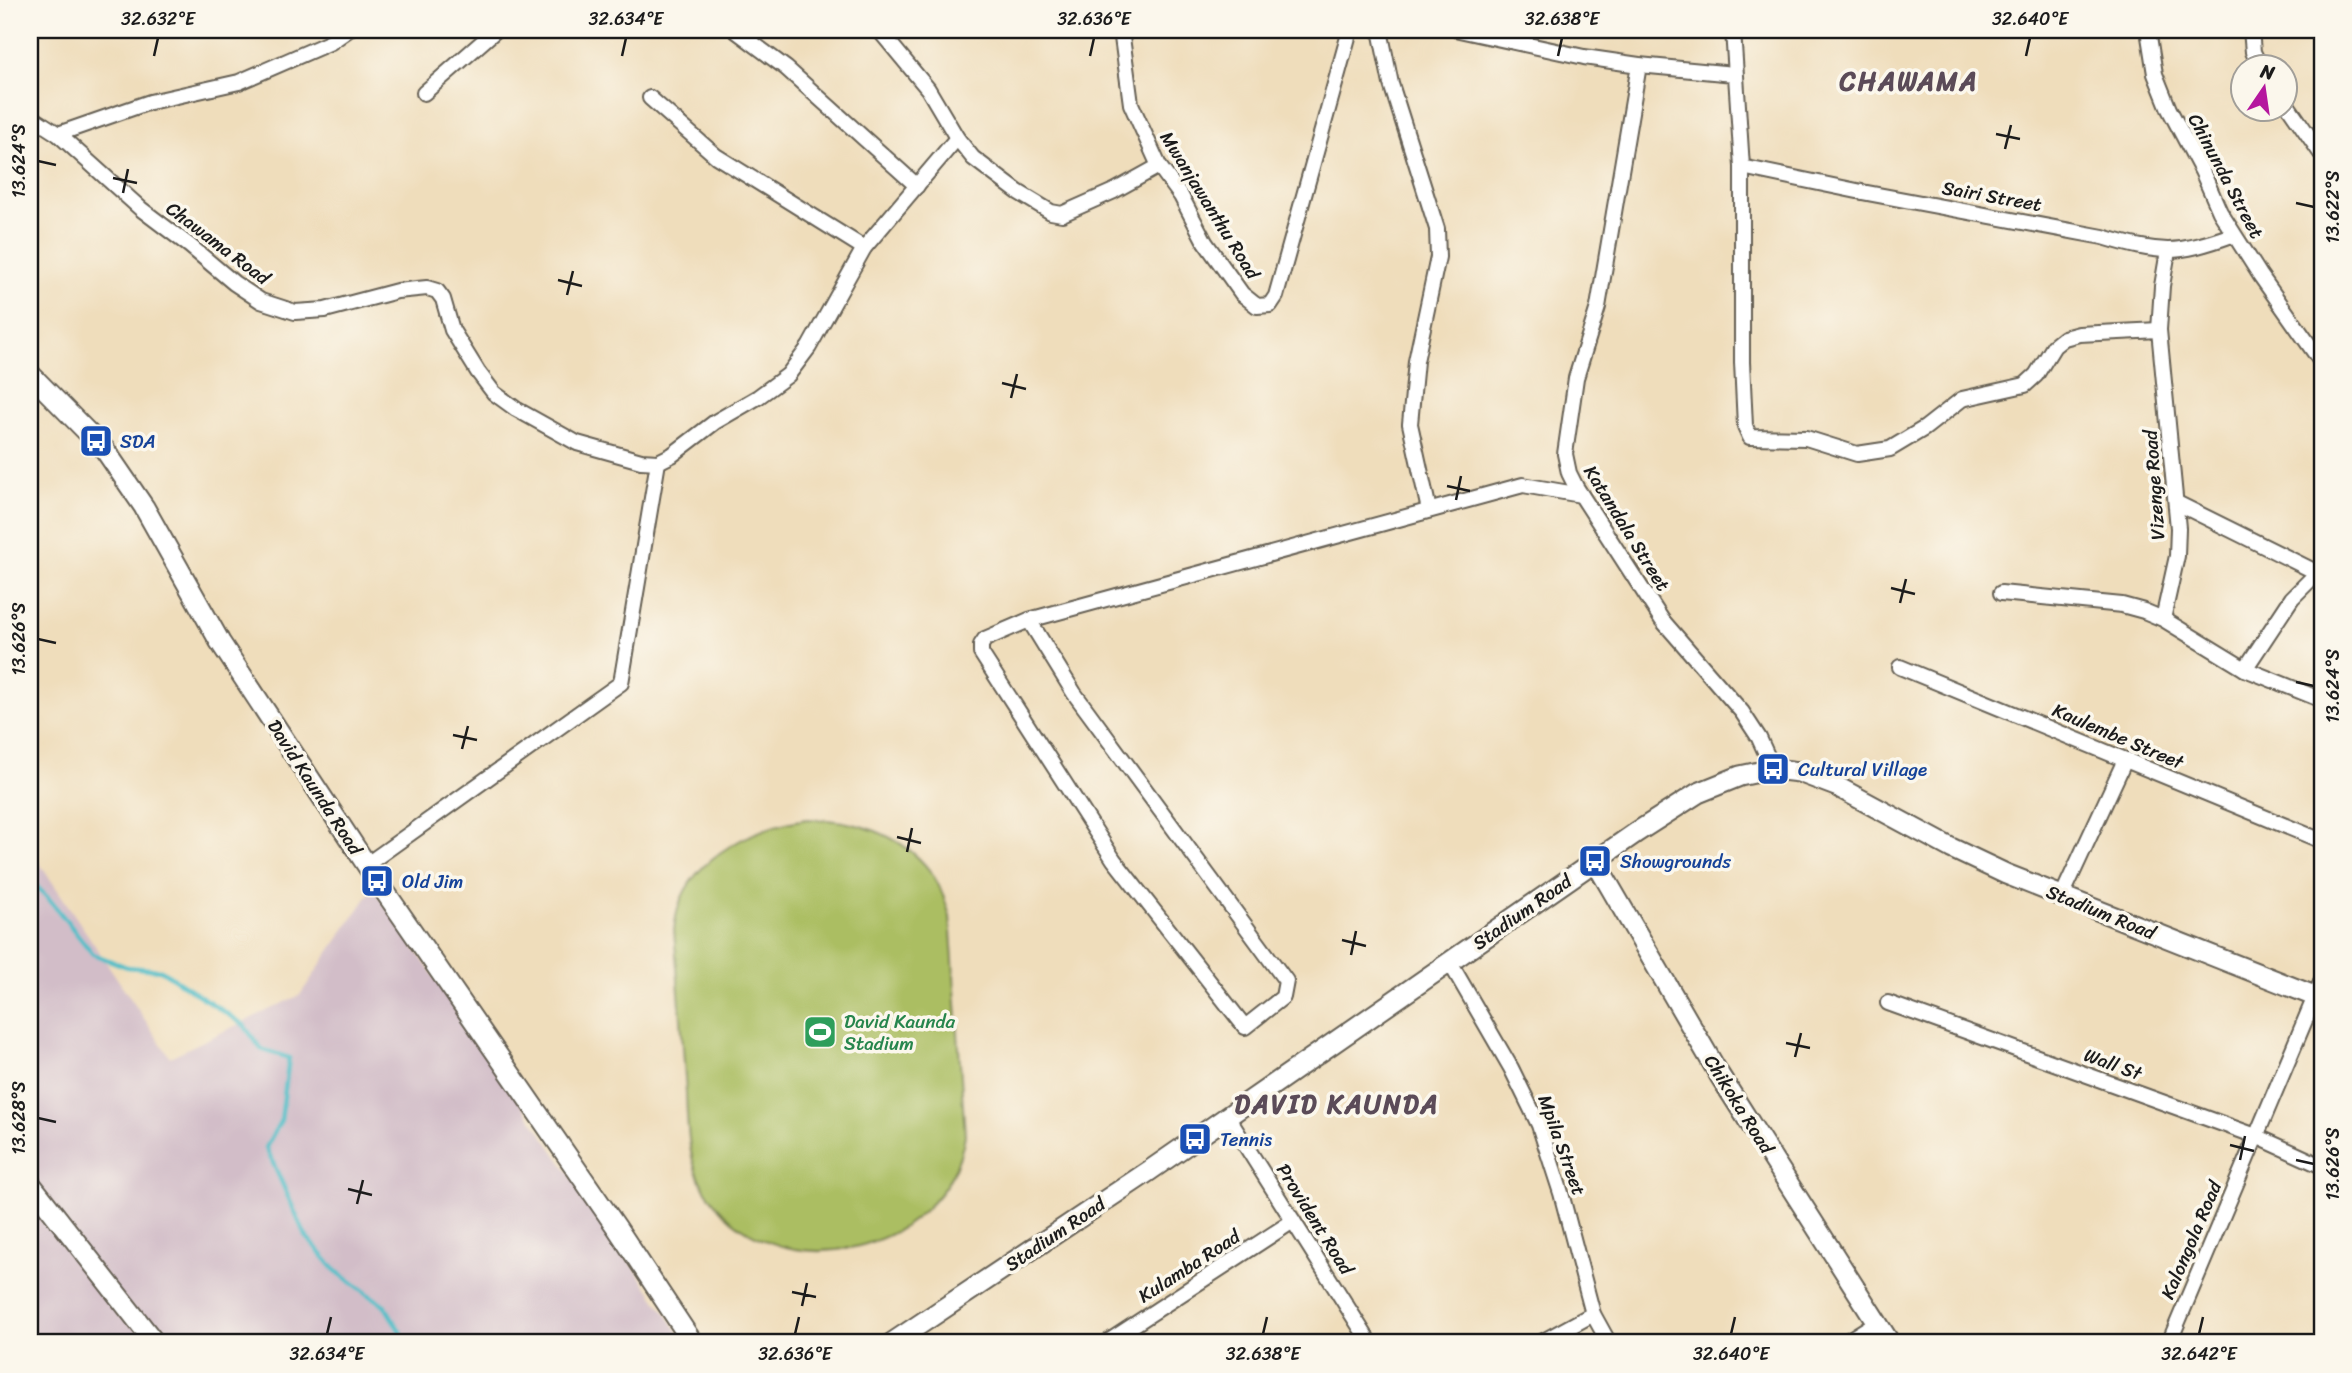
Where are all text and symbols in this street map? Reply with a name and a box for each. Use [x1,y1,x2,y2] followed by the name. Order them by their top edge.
[121,3,196,35] text: 32.632°E
[589,3,664,35] text: 32.634°E
[1057,3,1132,35] text: 32.636°E
[1525,3,1600,35] text: 32.638°E
[1992,3,2069,35] text: 32.640°E
[2230,52,2300,122] north arrow
[2257,54,2279,90] text: N
[1839,58,1978,104] district label: CHAWAMA
[2179,107,2273,245] street label: Chinunda Street
[3,124,35,198] text: 13.624°S
[1151,124,1270,287] street label: Mwanjawanthu Road
[2317,170,2349,244] text: 13.622°S
[1940,171,2044,221] street label: Sairi Street
[159,193,279,295] street label: Chawama Road
[77,422,115,460] bus stop icon: SDA
[120,425,156,458] place label: SDA
[2134,427,2174,541] street label: Vizenge Road
[1575,458,1679,598] street label: Katandala Street
[3,603,35,675] text: 13.626°S
[2317,649,2349,723] text: 13.624°S
[2047,693,2190,779] street label: Kaulembe Street
[259,712,372,862] street label: David Kaunda Road
[1754,750,1792,788] bus stop icon: Cultural Village
[1798,753,1927,786] place label: Cultural Village
[1576,842,1614,880] bus stop icon: Showgrounds
[1620,845,1731,878] place label: Showgrounds
[358,862,396,900] bus stop icon: Old Jim
[1465,864,1580,959] street label: Stadium Road
[402,865,463,898] place label: Old Jim
[2041,875,2163,950] street label: Stadium Road
[844,1005,956,1060] place label: David Kaunda Stadium
[801,1013,839,1051] sports icon: David Kaunda Stadium
[2079,1038,2148,1090] street label: Wall St
[1695,1048,1784,1162] street label: Chikoka Road
[3,1081,35,1155] text: 13.628°S
[1234,1081,1440,1127] district label: DAVID KAUNDA
[1528,1090,1596,1200] street label: Mpila Street
[1176,1120,1214,1158] bus stop icon: Tennis
[1220,1123,1272,1156] place label: Tennis
[2317,1128,2349,1200] text: 13.626°S
[1268,1157,1364,1283] street label: Provident Road
[2151,1175,2231,1304] street label: Kalongola Road
[998,1187,1114,1280] street label: Stadium Road
[1131,1219,1249,1312] street label: Kulamba Road
[290,1338,365,1370] text: 32.634°E
[758,1338,833,1370] text: 32.636°E
[1226,1338,1301,1370] text: 32.638°E
[1693,1338,1770,1370] text: 32.640°E
[2161,1338,2238,1370] text: 32.642°E

